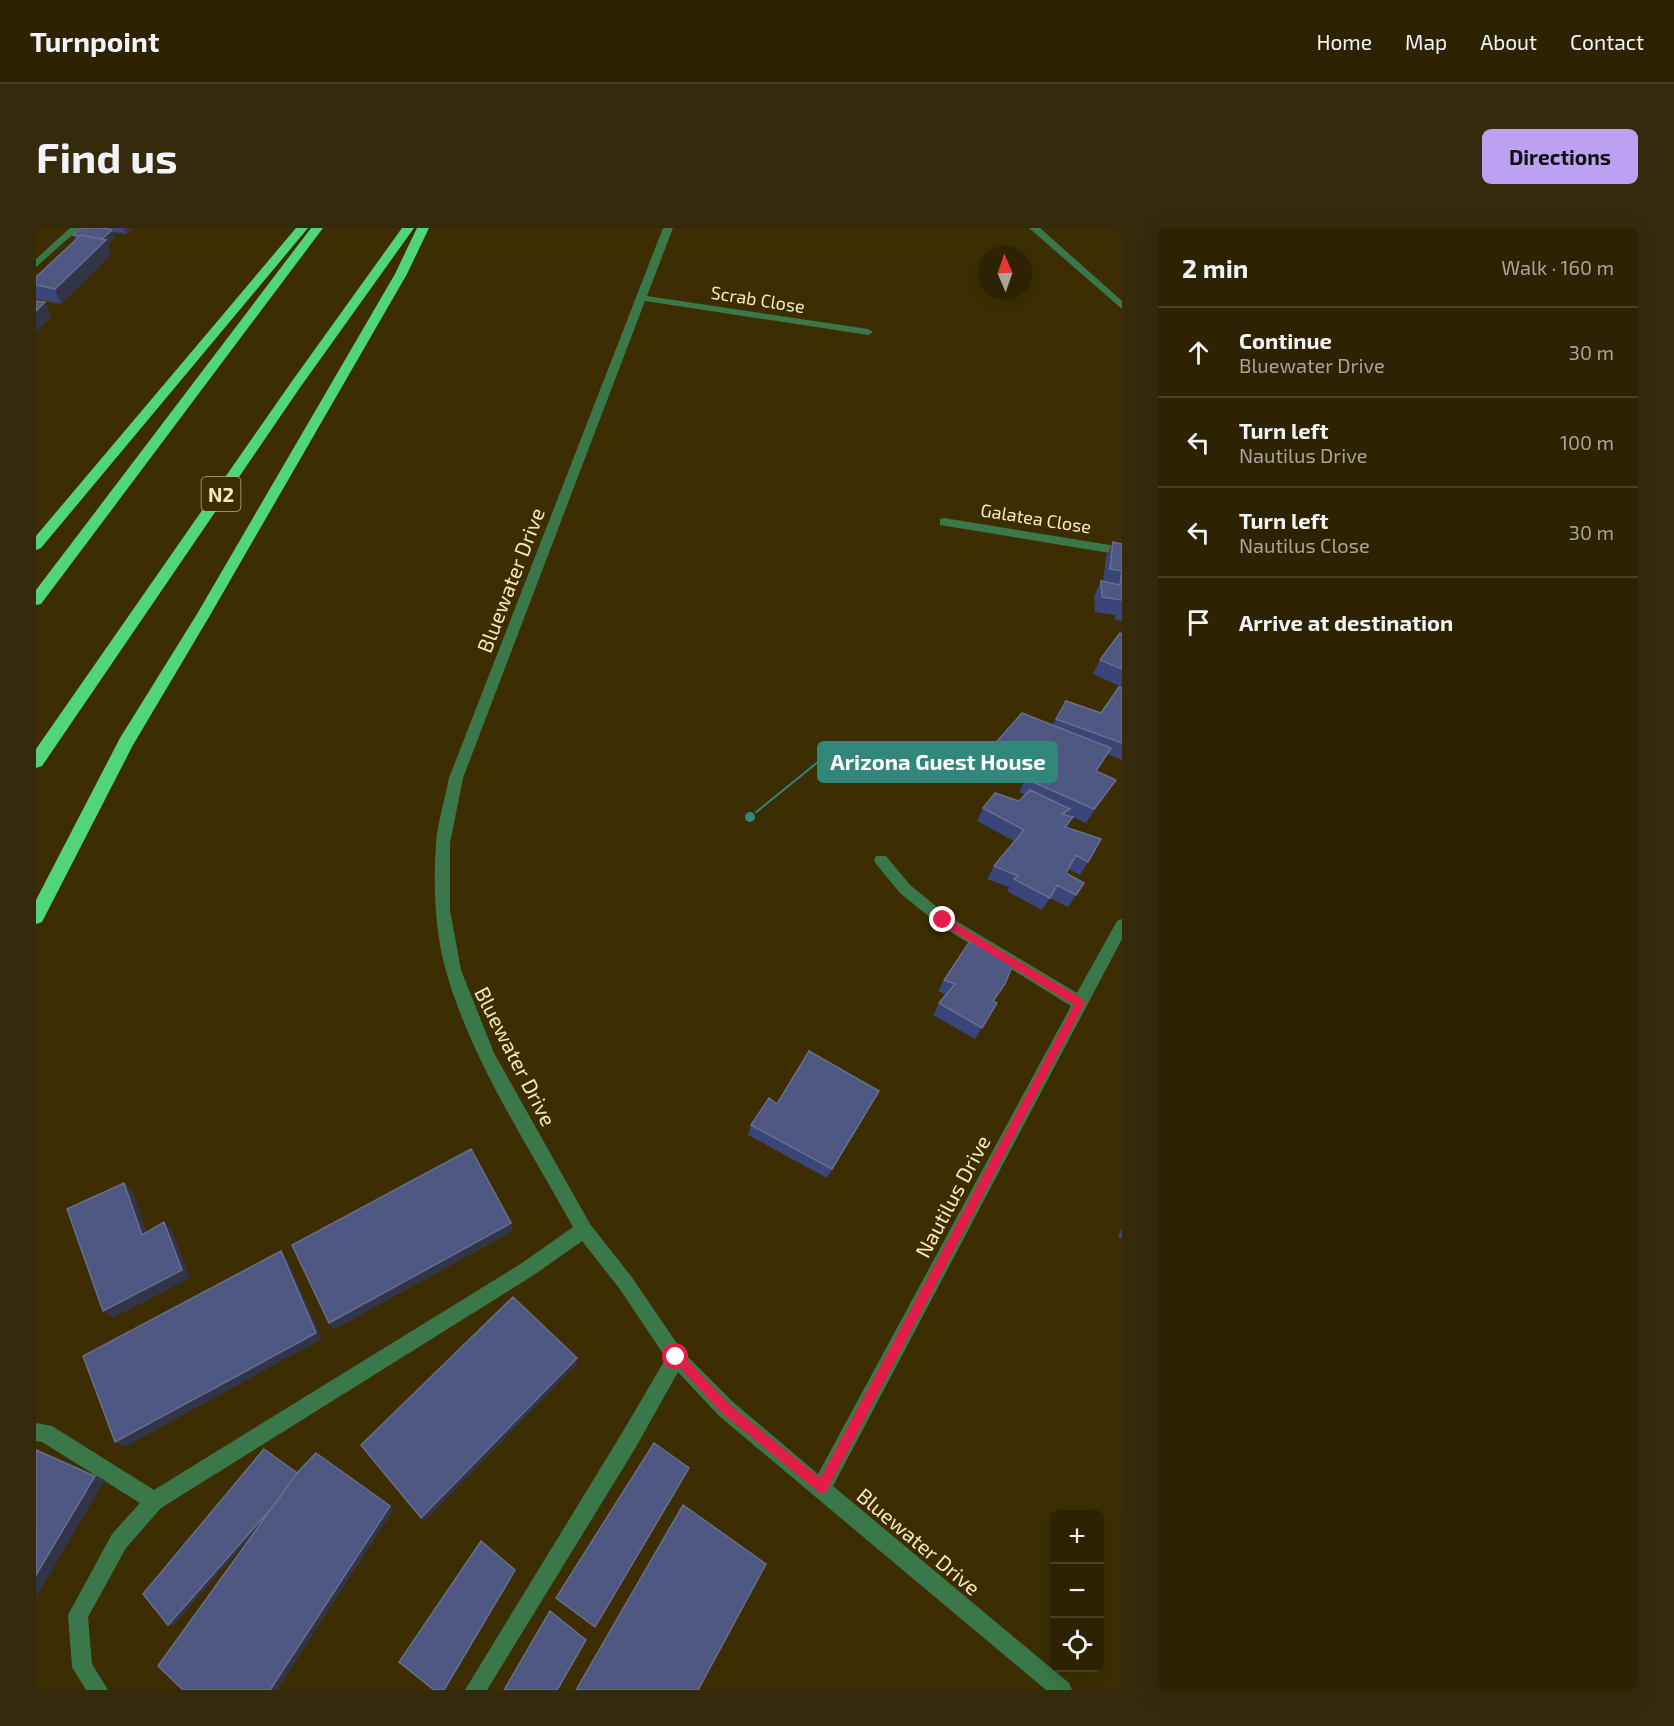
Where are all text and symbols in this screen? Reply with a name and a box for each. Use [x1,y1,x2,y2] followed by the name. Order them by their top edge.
[30,24,159,58] text: Turnpoint
[1316,29,1372,54] text: Home
[1405,29,1447,54] text: Map
[1480,29,1537,54] text: About
[1570,29,1644,54] text: Contact
[1482,129,1638,184] button: Directions
[36,131,178,181] text: Find us
[978,246,1032,300] north arrow
[1182,252,1248,283] text: 2 min
[1501,255,1614,279] text: Walk · 160 m
[709,281,807,317] street label: Scrab Close
[1239,327,1332,353] text: Continue
[1182,336,1215,369] icon: ahead
[1569,340,1614,364] text: 30 m
[1239,353,1385,377] text: Bluewater Drive
[1239,417,1328,443] text: Turn left
[1182,426,1215,459] icon: left
[1560,430,1614,454] text: 100 m
[1239,443,1368,467] text: Nautilus Drive
[202,477,240,511] road number: N2
[979,498,1093,538] street label: Galatea Close
[471,504,549,656] street label: Bluewater Drive
[1239,507,1328,533] text: Turn left
[1182,516,1215,549] icon: left
[1569,520,1614,544] text: 30 m
[1239,533,1370,557] text: Nautilus Close
[1182,606,1215,639] icon: arrive
[1239,609,1453,635] text: Arrive at destination
[818,742,1057,782] callout: Arizona Guest House
[830,748,1046,774] text: Arizona Guest House
[929,906,955,932] route end
[470,982,562,1130] street label: Bluewater Drive
[909,1131,995,1261] street label: Nautilus Drive
[662,1343,688,1369] route start
[852,1482,986,1600] street label: Bluewater Drive
[1050,1510,1104,1672] map controls
[1050,1510,1104,1564] button: +
[1050,1564,1104,1618] button: −
[1050,1618,1104,1672] button: locate

